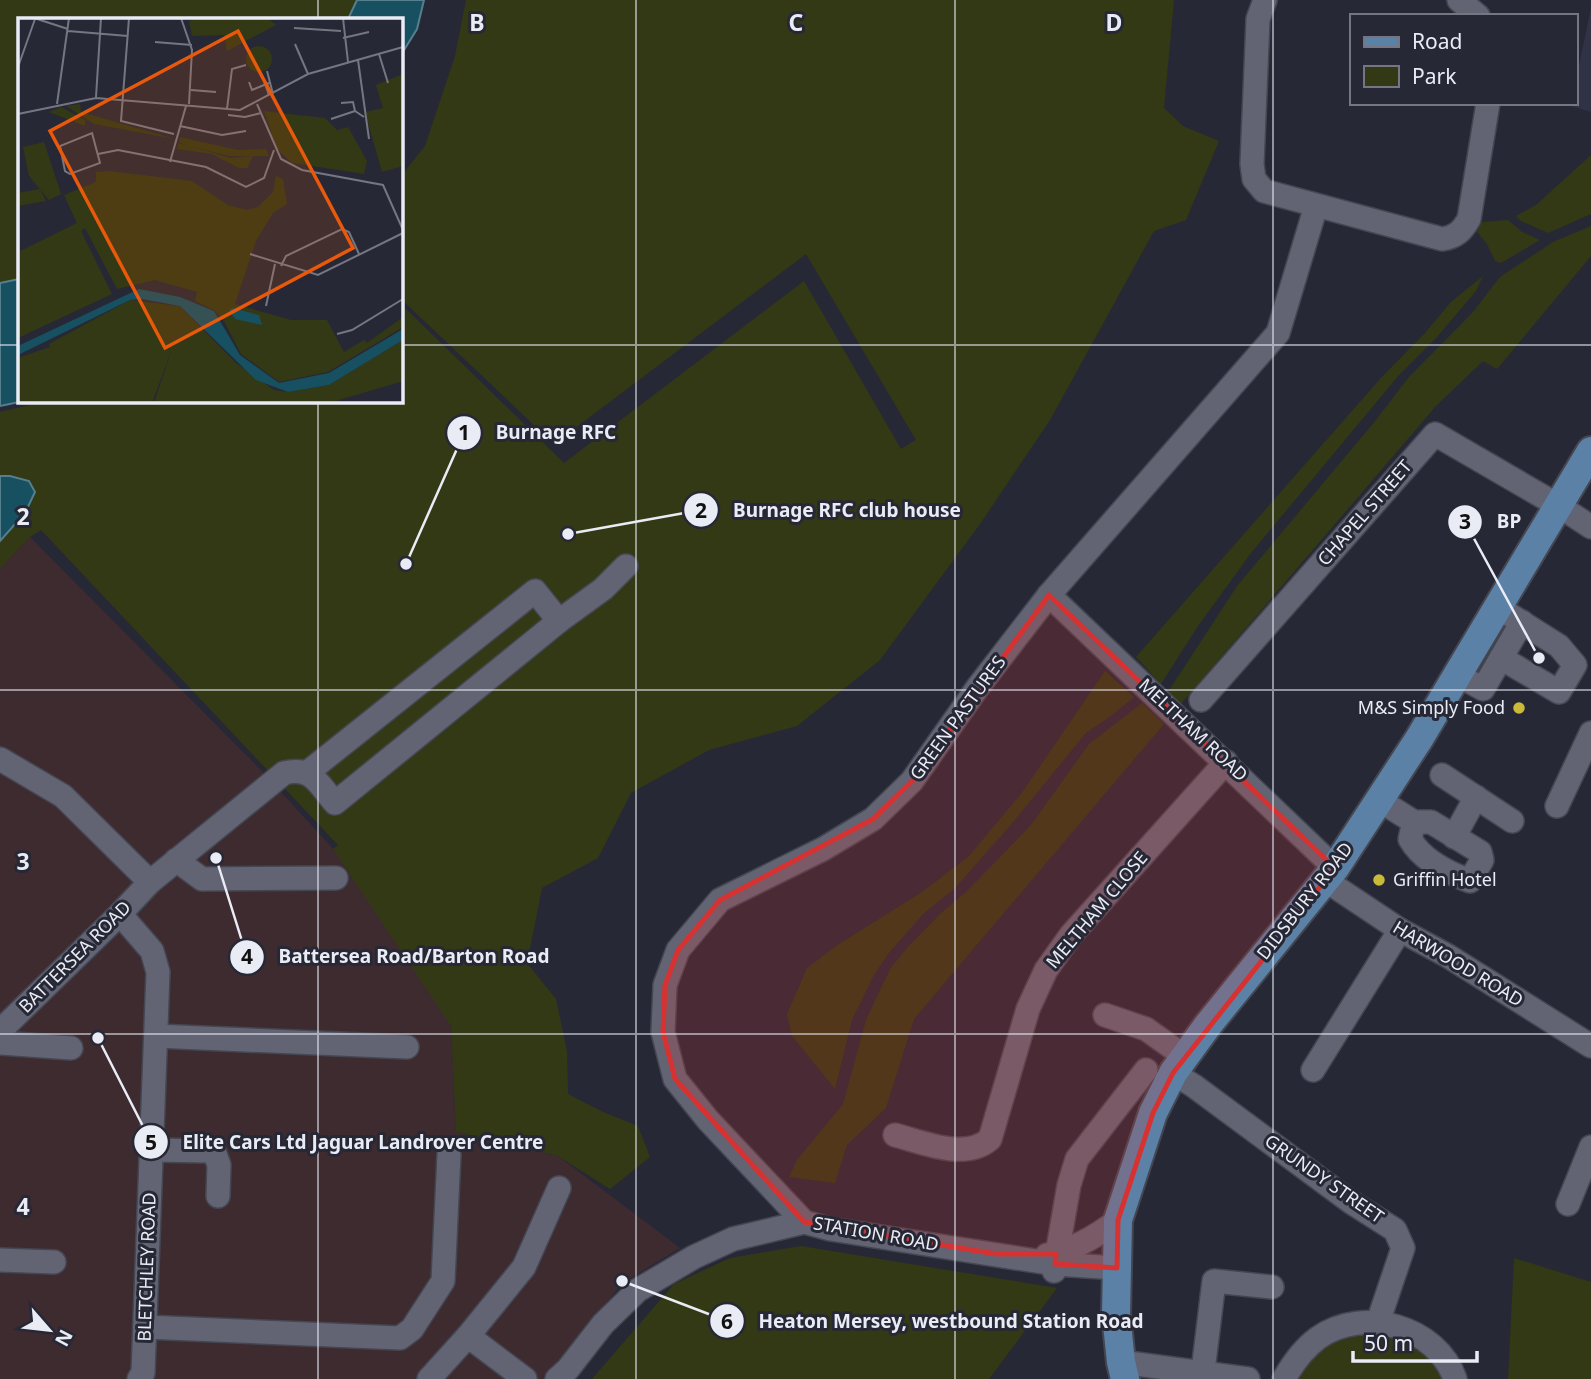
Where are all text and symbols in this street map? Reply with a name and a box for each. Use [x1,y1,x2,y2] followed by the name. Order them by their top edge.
[469,6,485,38] text: B
[789,6,804,38] text: C
[1106,6,1122,38] text: D
[1350,14,1577,105] legend
[18,18,402,402] inset map
[1412,27,1462,55] text: Road
[1412,62,1457,90] text: Park
[447,413,630,453] callout: Burnage RFC
[458,418,470,446] text: 1
[496,419,616,445] text: Burnage RFC
[1312,455,1417,570] street label: CHAPEL STREET
[684,490,974,530] callout: Burnage RFC club house
[695,496,707,524] text: 2
[733,497,961,523] text: Burnage RFC club house
[16,500,30,532] text: 2
[1447,502,1535,542] callout: BP
[1459,507,1471,535] text: 3
[1497,508,1521,534] text: BP
[904,650,1011,784] street label: GREEN PASTURES
[1134,672,1253,786] street label: MELTHAM ROAD
[1358,695,1505,719] place label: M&S Simply Food
[1511,700,1527,716] marker: M&S Simply Food
[1251,837,1358,964] street label: DIDSBURY ROAD
[16,845,30,877] text: 3
[1040,846,1152,973] street label: MELTHAM CLOSE
[1393,867,1497,891] place label: Griffin Hotel
[1371,872,1387,888] marker: Griffin Hotel
[13,895,136,1018] street label: BATTERSEA ROAD
[1389,915,1528,1012] street label: HARWOOD ROAD
[229,937,563,977] callout: Battersea Road/Barton Road
[241,942,253,970] text: 4
[279,943,549,969] text: Battersea Road/Barton Road
[133,1122,557,1162] callout: Elite Cars Ltd Jaguar Landrover Centre
[145,1128,157,1156] text: 5
[1260,1128,1389,1228] street label: GRUNDY STREET
[183,1129,543,1155] text: Elite Cars Ltd Jaguar Landrover Centre
[16,1190,30,1222] text: 4
[131,1192,161,1342] street label: BLETCHLEY ROAD
[812,1210,941,1256] street label: STATION ROAD
[14,1295,84,1365] north arrow
[709,1301,1158,1341] callout: Heaton Mersey, westbound Station Road
[721,1307,733,1335] text: 6
[758,1308,1144,1334] text: Heaton Mersey, westbound Station Road
[1353,1320,1477,1364] scale bar
[49,1325,79,1351] text: N
[1364,1329,1413,1357] text: 50 m

